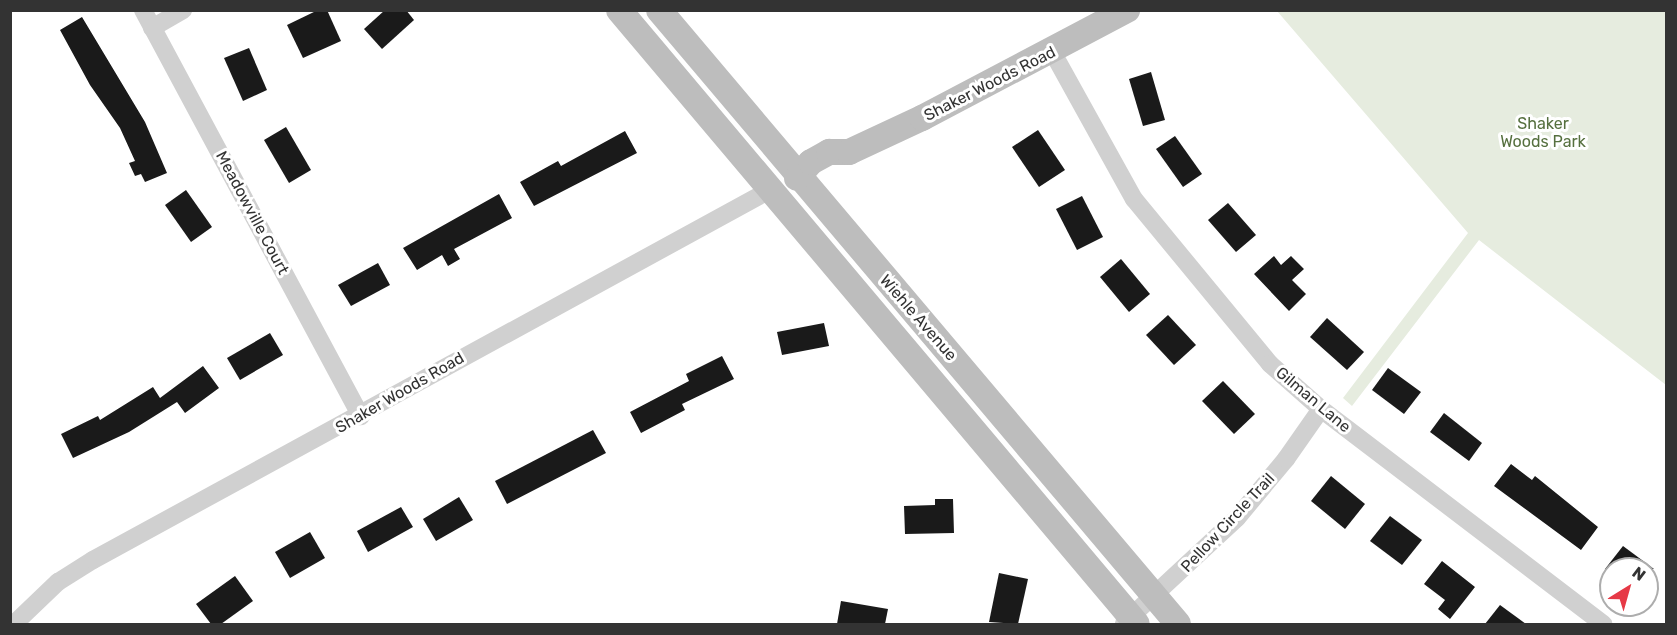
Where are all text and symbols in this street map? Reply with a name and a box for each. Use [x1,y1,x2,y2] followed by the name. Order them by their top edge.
[921,42,1059,126] street label: Shaker Woods Road
[1500,114,1586,152] park label: Shaker Woods Park
[211,148,293,278] street label: Meadowville Court
[875,271,961,365] street label: Wiehle Avenue
[332,348,468,438] street label: Shaker Woods Road
[1272,363,1354,437] street label: Gilman Lane
[1177,469,1279,577] street label: Pellow Circle Trail
[1599,557,1659,617] north arrow
[1629,563,1649,585] text: N

